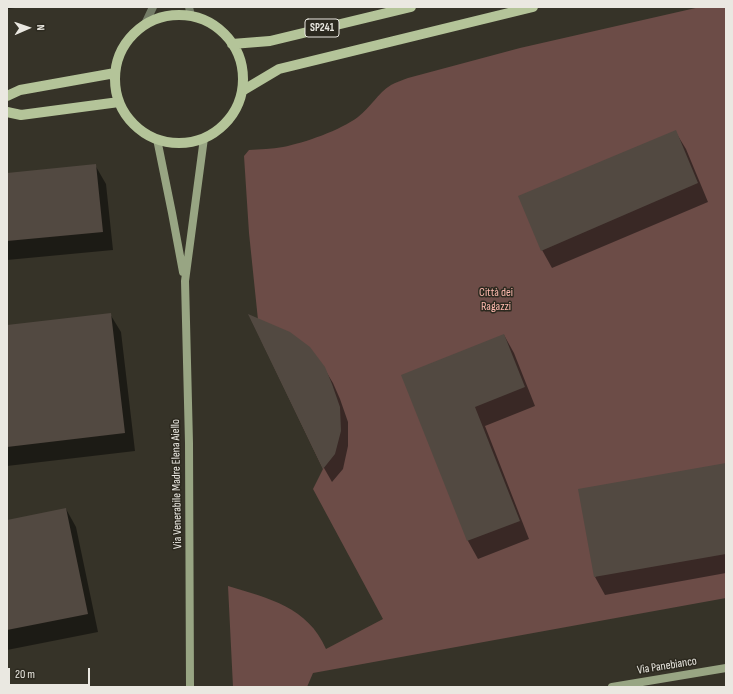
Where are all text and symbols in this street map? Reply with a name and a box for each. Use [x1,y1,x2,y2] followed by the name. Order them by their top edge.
[8,8,48,48] north arrow
[305,19,339,37] road number: SP241
[34,24,47,31] text: N
[479,286,513,314] park label: Città dei Ragazzi
[169,419,185,549] street label: Via Venerabile Madre Elena Aiello
[636,654,698,678] street label: Via Panebianco
[10,660,92,686] scale bar
[15,667,35,682] text: 20 m

